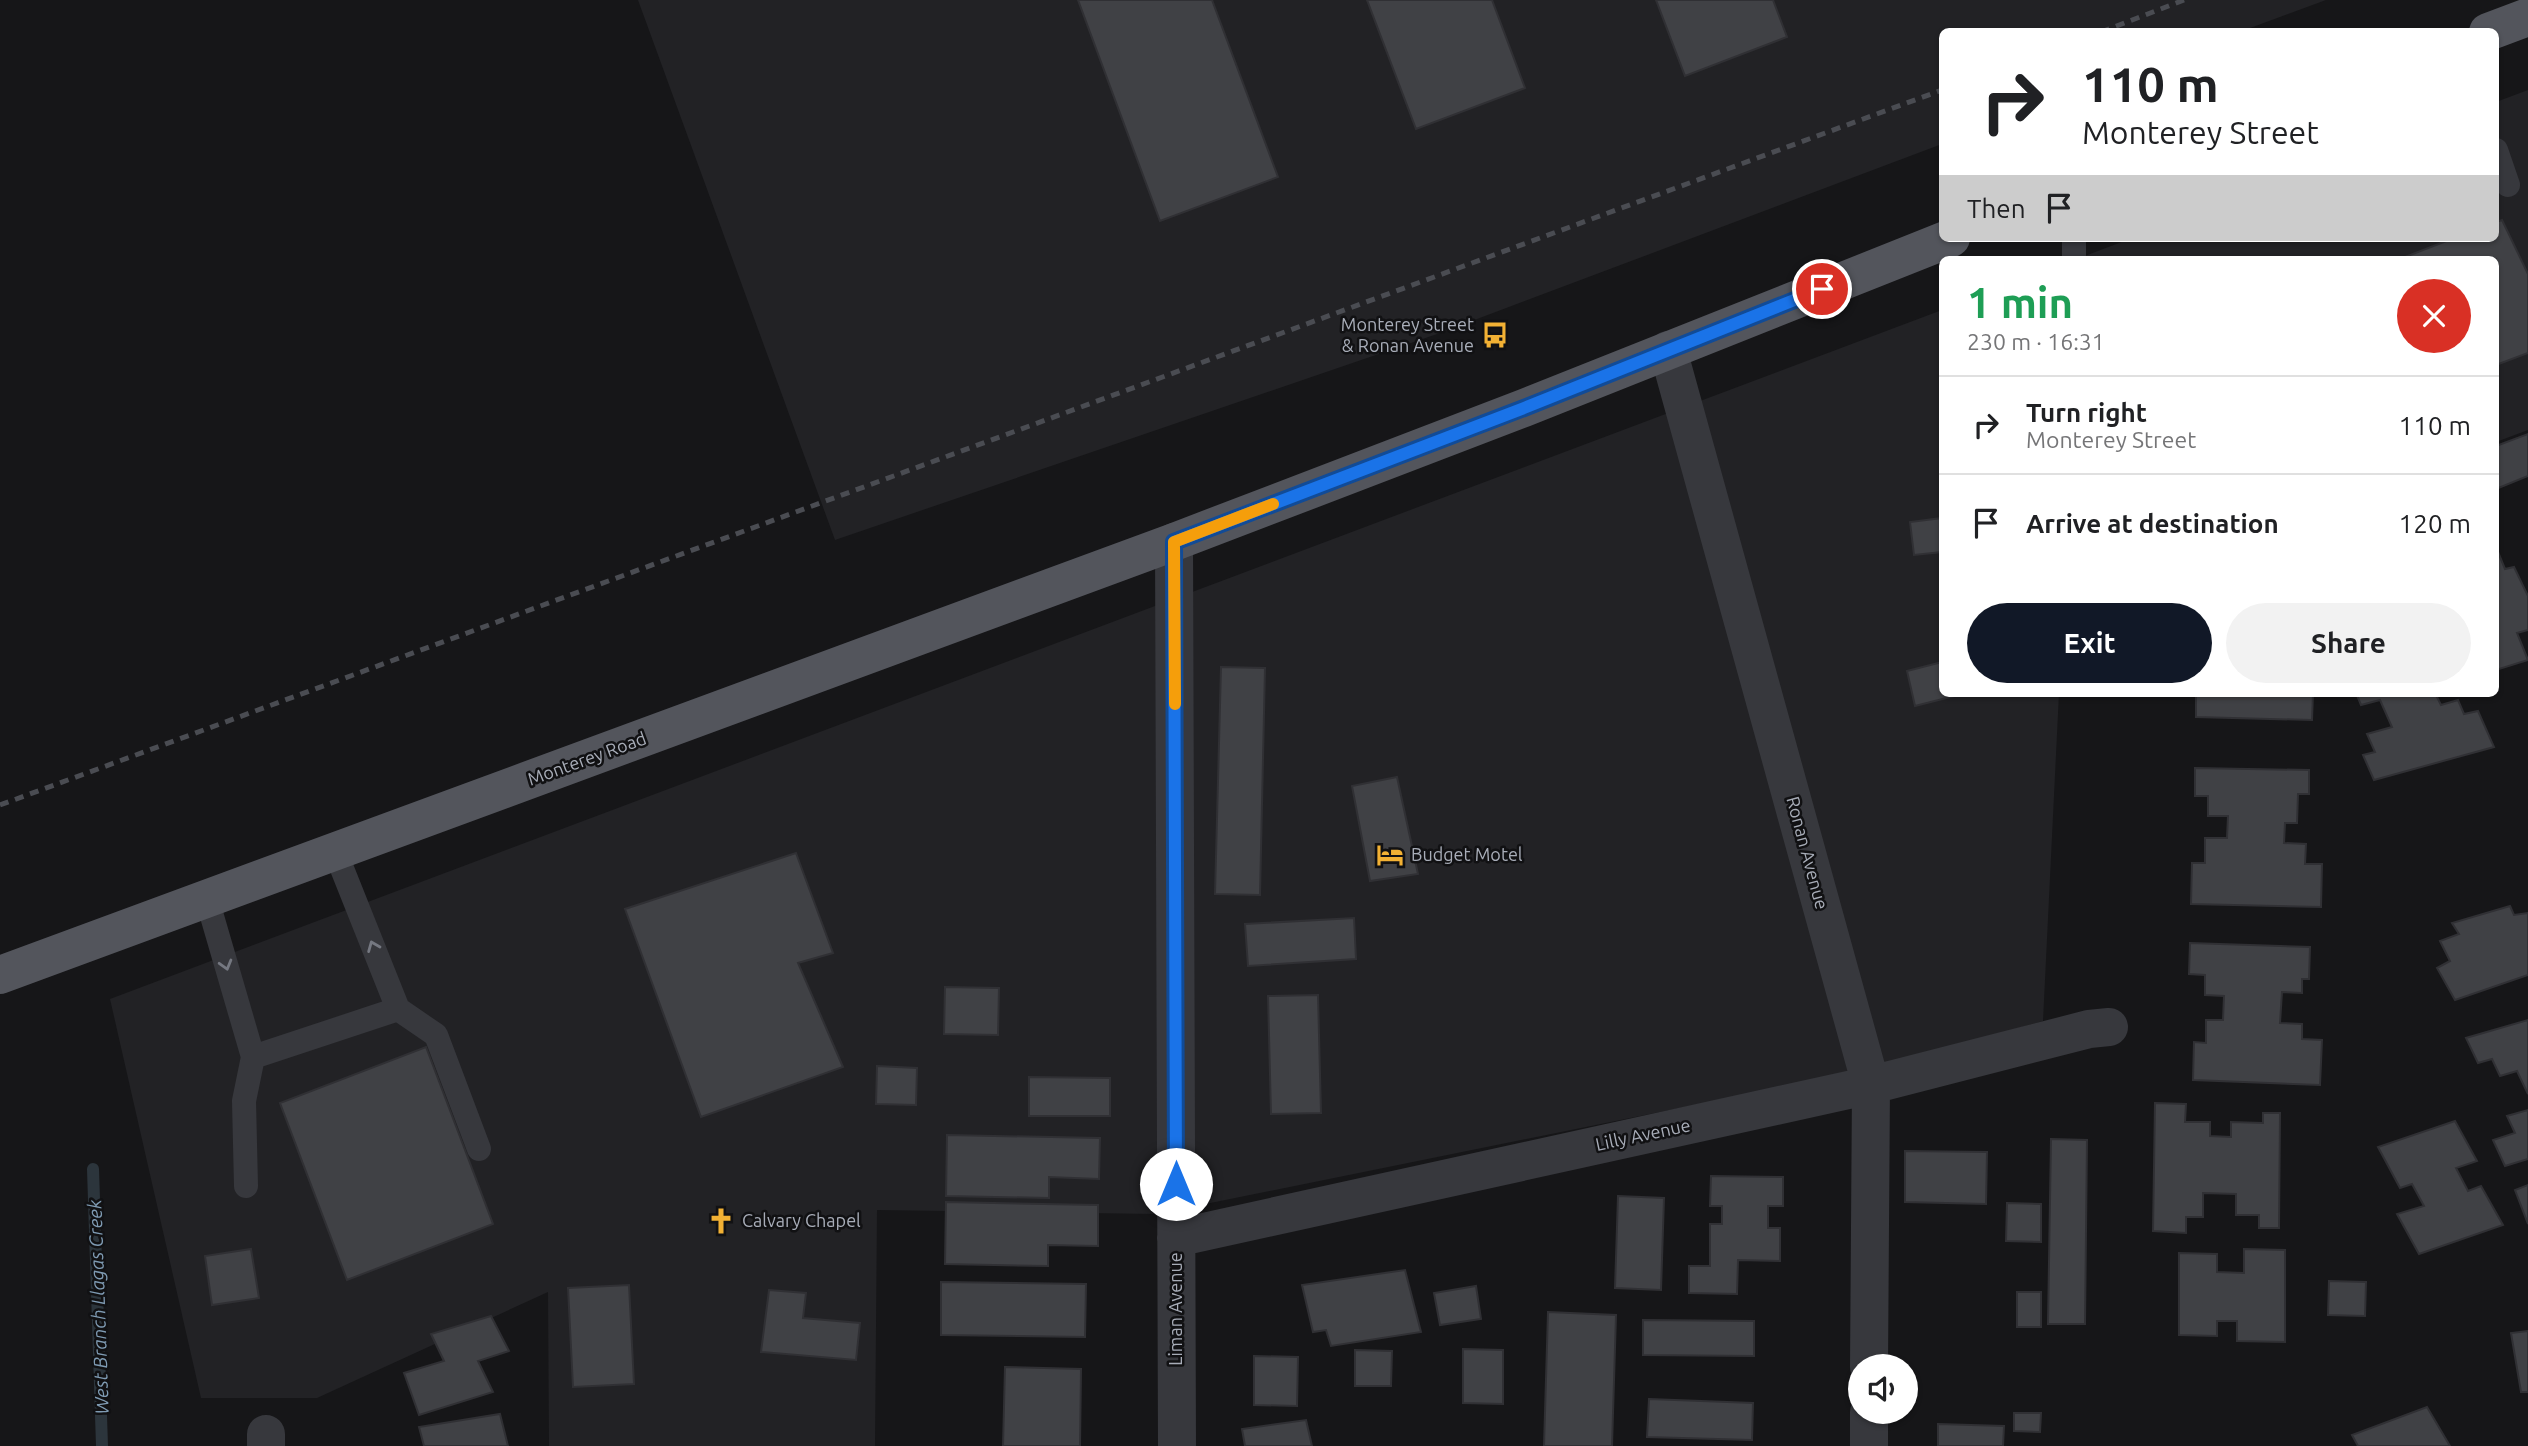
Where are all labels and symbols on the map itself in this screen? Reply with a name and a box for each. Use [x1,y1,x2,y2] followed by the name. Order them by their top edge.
[1792,259,1852,319] pin
[1341,314,1474,355] place label: Monterey Street & Ronan Avenue
[1480,320,1510,350] bus stop icon: Monterey Street & Ronan Avenue
[525,727,649,789] street label: Monterey Road
[1783,794,1833,911] street label: Ronan Avenue
[1375,840,1405,870] hotel icon: Budget Motel
[1411,844,1523,864] place label: Budget Motel
[367,940,381,952] one-way arrow
[218,958,233,970] one-way arrow
[1594,1114,1692,1154] street label: Lilly Avenue
[1139,1147,1213,1221] position arrow
[83,1199,113,1415] water label: West Branch Llagas Creek
[706,1206,736,1236] church icon: Calvary Chapel
[742,1210,861,1230] place label: Calvary Chapel
[1165,1252,1185,1366] street label: Liman Avenue

